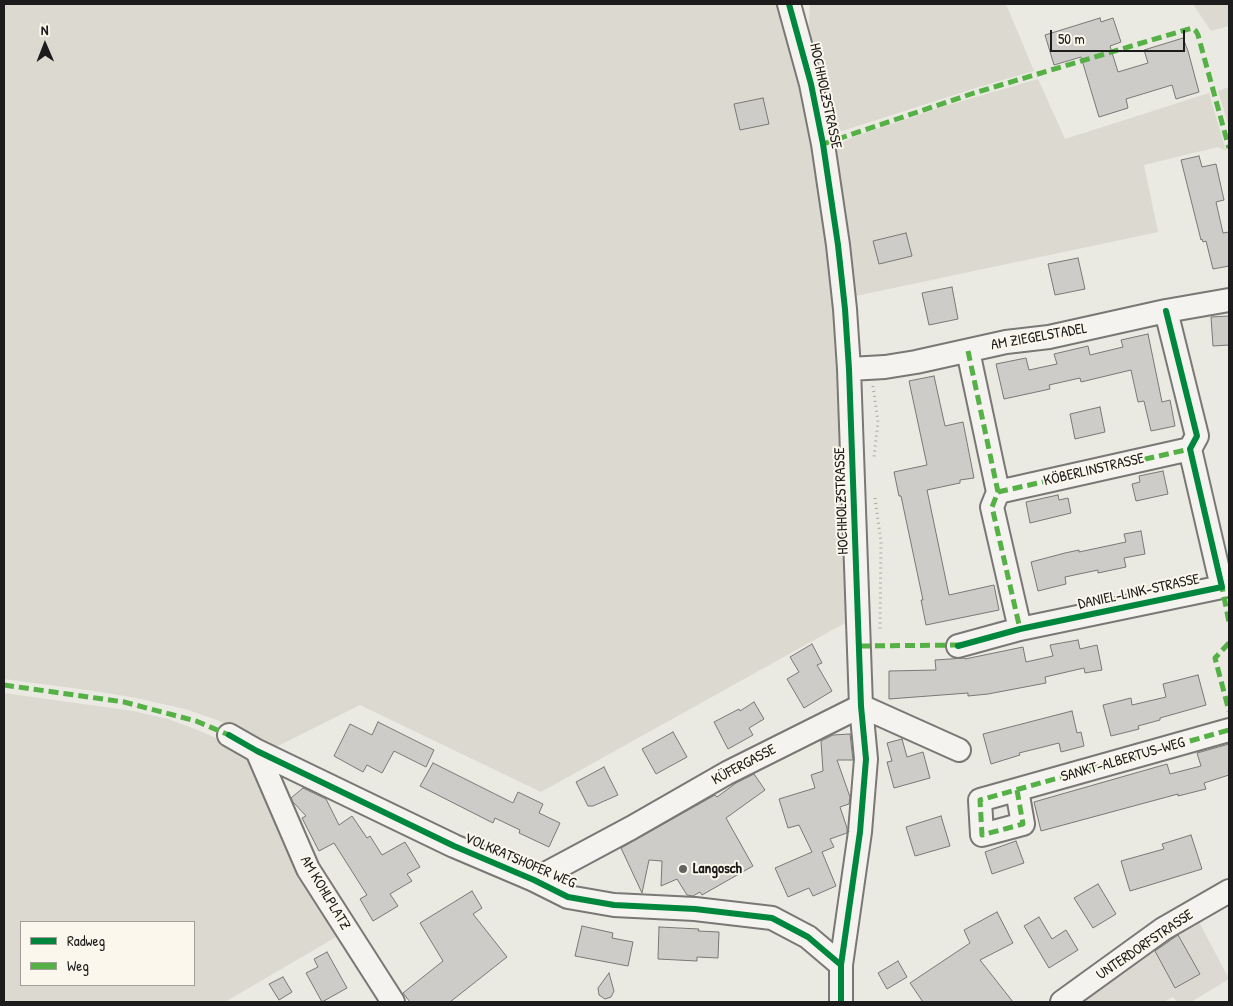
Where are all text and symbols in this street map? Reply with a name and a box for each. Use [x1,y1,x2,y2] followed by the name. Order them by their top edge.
[20,20,70,70] north arrow
[41,20,49,39] text: N
[1053,20,1188,52] scale bar
[1058,28,1085,49] text: 50 m
[805,42,845,150] street label: HOCHHOLZSTRASSE
[989,320,1089,354] street label: AM ZIEGELSTADEL
[831,447,853,555] street label: HOCHHOLZSTRASSE
[1042,450,1146,490] street label: KÖBERLINSTRASSE
[1077,570,1201,614] street label: DANIEL-LINK-STRASSE
[1059,734,1187,786] street label: SANKT-ALBERTUS-WEG
[709,741,779,789] street label: KÜFERGASSE
[462,829,578,893] street label: VOLKRATSHOFER WEG
[296,853,354,933] street label: AM KOHLPLATZ
[693,860,742,878] place label: Langosch
[677,863,689,875] marker: Langosch
[1093,906,1197,984] street label: UNTERDORFSTRASSE
[20,921,195,986] legend
[67,930,105,951] text: Radweg
[67,955,89,976] text: Weg

